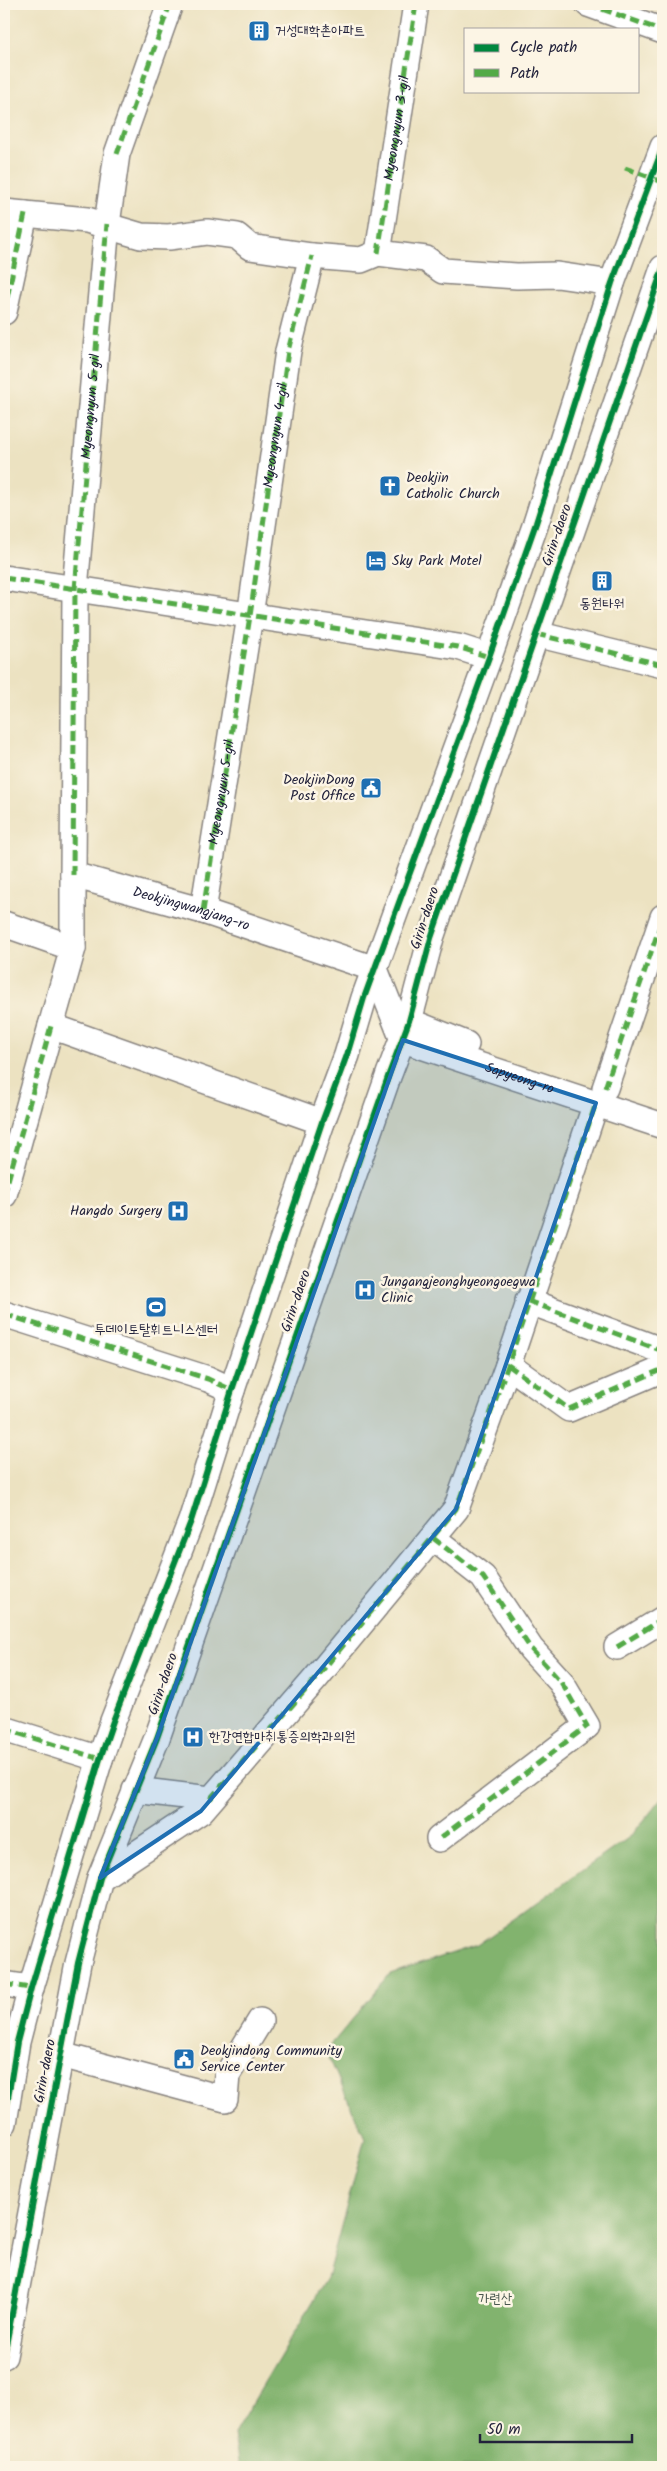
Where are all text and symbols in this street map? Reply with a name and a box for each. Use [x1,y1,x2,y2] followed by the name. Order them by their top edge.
[247,19,271,43] building icon: 거성대학촌아파트
[275,20,365,42] place label: 거성대학촌아파트
[464,28,640,92] legend
[510,36,577,60] text: Cycle path
[510,62,539,86] text: Path
[378,74,416,183] street label: Myeongnyun 3-gil
[75,353,107,460] street label: Myeongnyun 5-gil
[257,381,294,490] street label: Myeongnyun 4-gil
[406,467,500,505] place label: Deokjin Catholic Church
[378,474,402,498] church icon: Deokjin Catholic Church
[536,501,578,569] street label: Girin-daero
[364,549,388,573] hotel icon: Sky Park Motel
[392,550,482,572] place label: Sky Park Motel
[590,569,614,593] building icon: 동원타워
[579,593,625,615] place label: 동원타워
[203,738,241,846] street label: Myeongnyun 5-gil
[283,769,356,807] place label: DeokjinDong Post Office
[359,776,383,800] public building icon: DeokjinDong Post Office
[130,881,253,937] street label: Deokjingwangjang-ro
[405,884,445,952] street label: Girin-daero
[482,1057,557,1100] street label: Sapyeong-ro
[166,1199,190,1223] hospital icon: Hangdo Surgery
[70,1200,162,1222] place label: Hangdo Surgery
[275,1267,317,1335] street label: Girin-daero
[381,1271,536,1309] place label: Jungangjeonghyeongoegwa Clinic
[353,1278,377,1302] hospital icon: Jungangjeonghyeongoegwa Clinic
[144,1295,168,1319] sports icon: 투데이토탈휘트니스센터
[94,1319,218,1341] place label: 투데이토탈휘트니스센터
[142,1650,184,1718] street label: Girin-daero
[181,1725,205,1749] hospital icon: 한강연합마취통증의학과의원
[209,1726,355,1748] place label: 한강연합마취통증의학과의원
[28,2037,62,2105] street label: Girin-daero
[200,2040,343,2078] place label: Deokjindong Community Service Center
[172,2047,196,2071] public building icon: Deokjindong Community Service Center
[478,2288,513,2310] park label: 가련산
[480,2411,632,2443] scale bar
[487,2418,521,2442] text: 50 m

